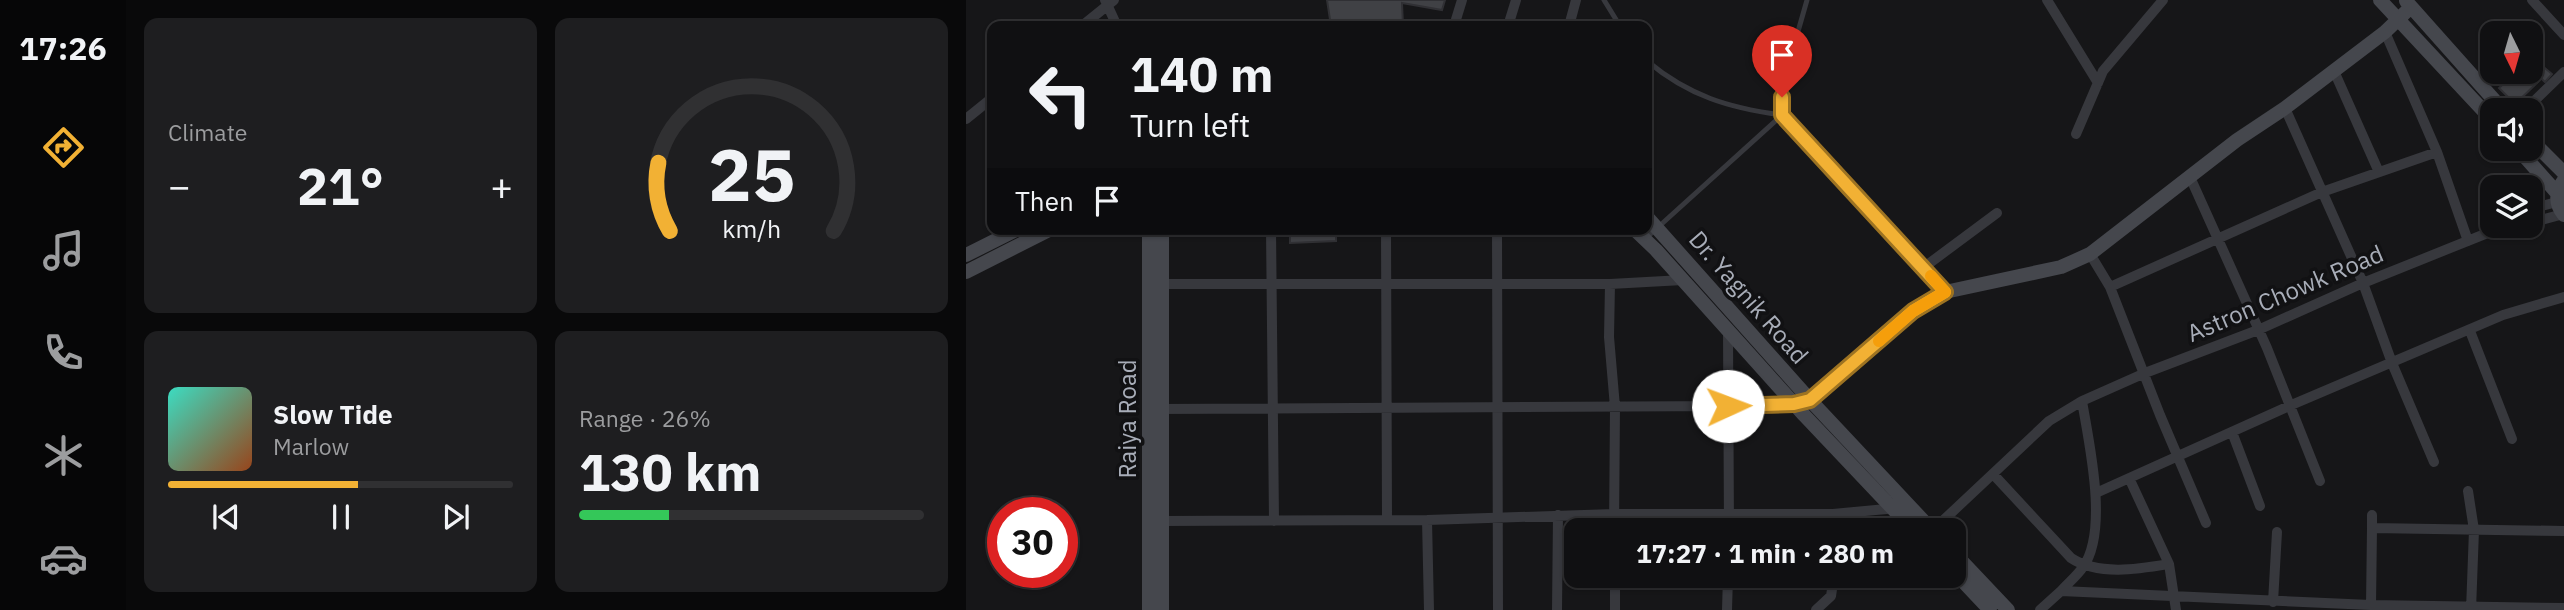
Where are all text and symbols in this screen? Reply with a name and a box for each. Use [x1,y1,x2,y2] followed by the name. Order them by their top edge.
[2480,21,2543,84] north arrow
[2480,21,2543,238] map controls
[1752,25,1812,97] pin
[19,27,107,69] text: 17:26
[1763,36,1801,74] icon: arrive
[1130,42,1274,105] text: 140 m
[1015,49,1106,140] icon: left
[2480,98,2543,161] button: sound
[1130,104,1250,146] text: Turn left
[168,117,247,147] text: Climate
[39,123,88,172] icon: directions
[708,127,795,222] text: 25
[297,152,384,219] text: 21°
[168,161,191,210] text: −
[490,161,513,210] text: +
[2480,175,2543,238] button: layers
[1088,182,1126,220] icon: arrive
[1015,184,1074,218] text: Then
[722,212,781,245] text: km/h
[1682,224,1816,370] street label: Dr. Yagnik Road
[39,226,88,275] icon: music
[2182,237,2388,349] street label: Astron Chowk Road
[39,328,88,377] icon: phone
[1111,359,1143,479] street label: Raiya Road
[1691,369,1765,443] position arrow
[273,397,393,431] text: Slow Tide
[579,403,711,433] text: Range · 26%
[39,431,88,480] icon: climate
[273,431,349,461] text: Marlow
[579,438,761,505] text: 130 km
[987,497,1078,588] speed limit sign: 30
[207,498,245,536] icon: previous
[322,498,360,536] icon: pause
[437,498,475,536] icon: next
[39,534,88,583] icon: car
[1636,536,1894,570] text: 17:27 · 1 min · 280 m

